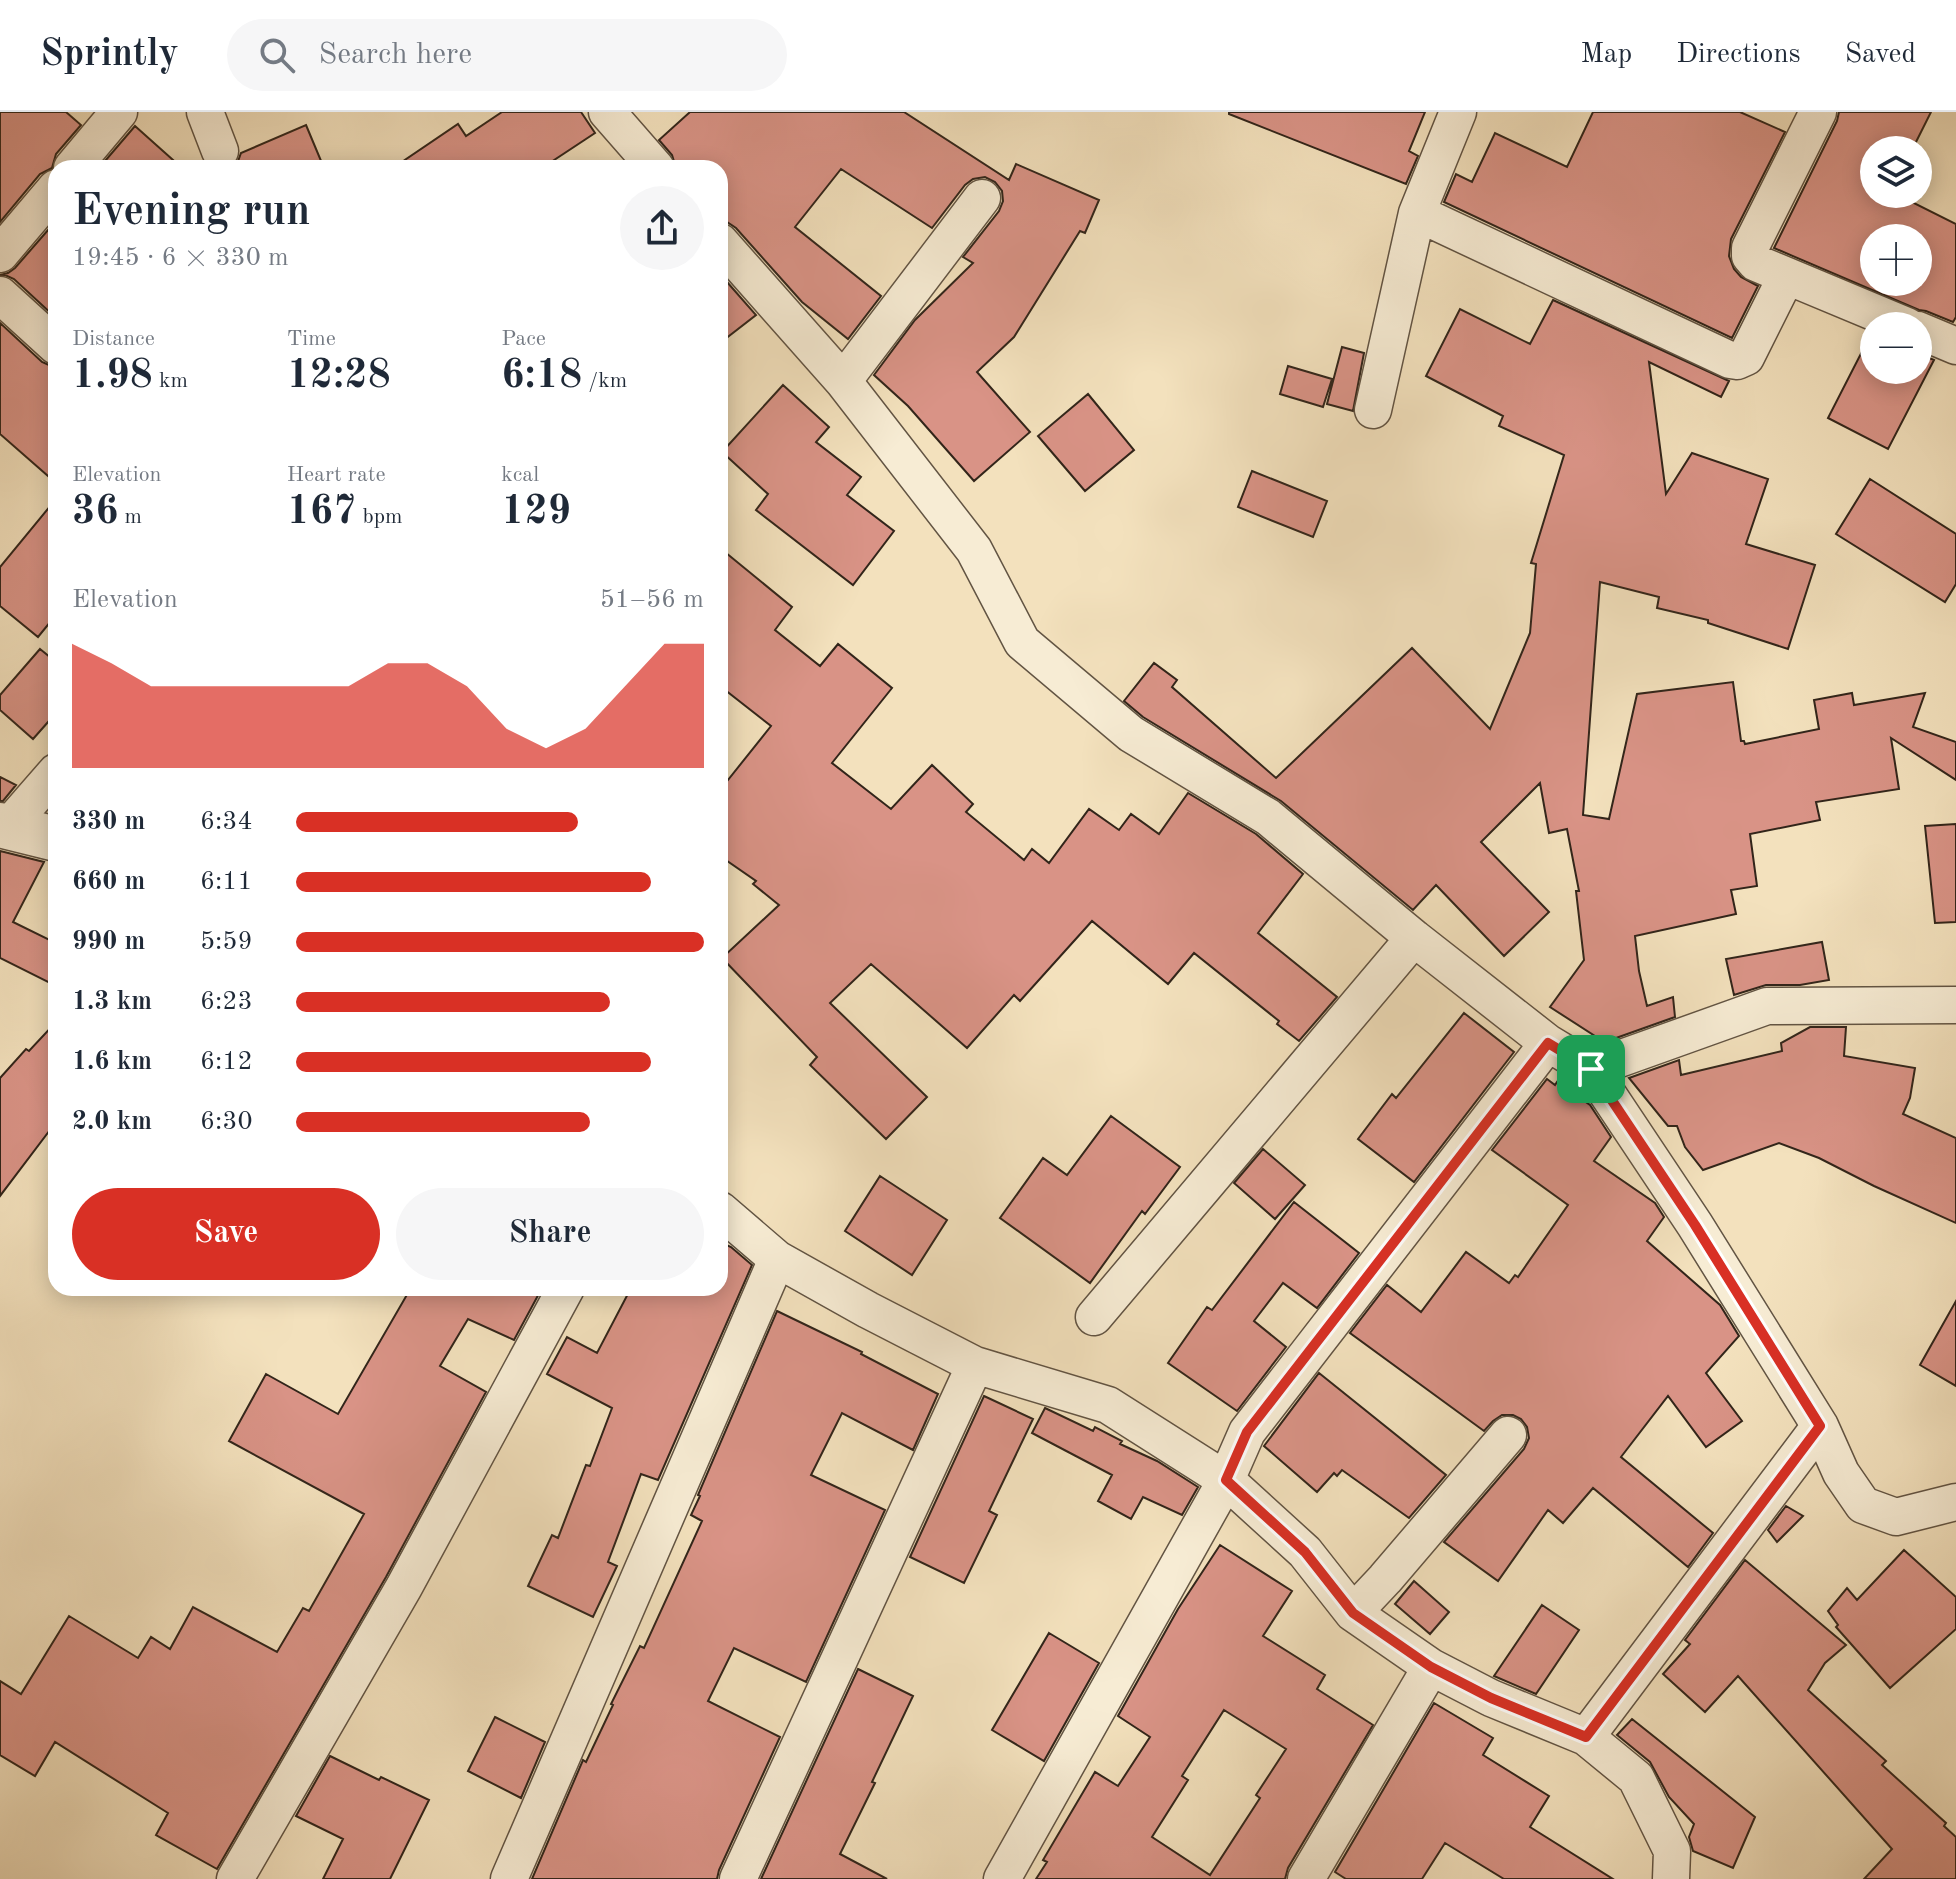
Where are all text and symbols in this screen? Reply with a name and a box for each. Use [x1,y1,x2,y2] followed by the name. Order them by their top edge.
[227,19,787,91] search box
[255,33,299,77] icon: search
[40,36,179,74] text: Sprintly
[319,40,472,70] text: Search here
[1580,41,1632,69] text: Map
[1676,41,1801,69] text: Directions
[1845,41,1916,69] text: Saved
[1860,136,1932,384] map controls
[1860,136,1932,208] button: layers
[620,186,704,270] button: share
[72,190,310,234] text: Evening run
[1860,224,1932,296] button: +
[72,245,289,271] text: 19:45 · 6 × 330 m
[1860,312,1932,384] button: −
[72,328,155,350] text: Distance
[287,328,336,350] text: Time
[501,328,546,350] text: Pace
[72,357,153,397] text: 1.98
[287,357,391,397] text: 12:28
[501,357,582,397] text: 6:18
[153,370,188,392] text: km
[582,370,627,392] text: /km
[72,464,162,486] text: Elevation
[287,464,386,486] text: Heart rate
[501,464,539,486] text: kcal
[72,493,118,533] text: 36
[287,493,356,533] text: 167
[501,493,571,533] text: 129
[118,506,142,528] text: m
[356,506,403,528] text: bpm
[72,587,178,613] text: Elevation
[600,587,704,613] text: 51–56 m
[72,809,145,835] text: 330 m
[200,809,253,835] text: 6:34
[72,869,145,895] text: 660 m
[200,869,253,895] text: 6:11
[72,929,145,955] text: 990 m
[200,929,253,955] text: 5:59
[72,989,152,1015] text: 1.3 km
[200,989,253,1015] text: 6:23
[1557,1035,1625,1103] pin
[1569,1047,1613,1091] icon: arrive
[72,1049,152,1075] text: 1.6 km
[200,1049,253,1075] text: 6:12
[72,1109,152,1135] text: 2.0 km
[200,1109,253,1135] text: 6:30
[72,1188,380,1280] button: Save
[396,1188,704,1280] button: Share

